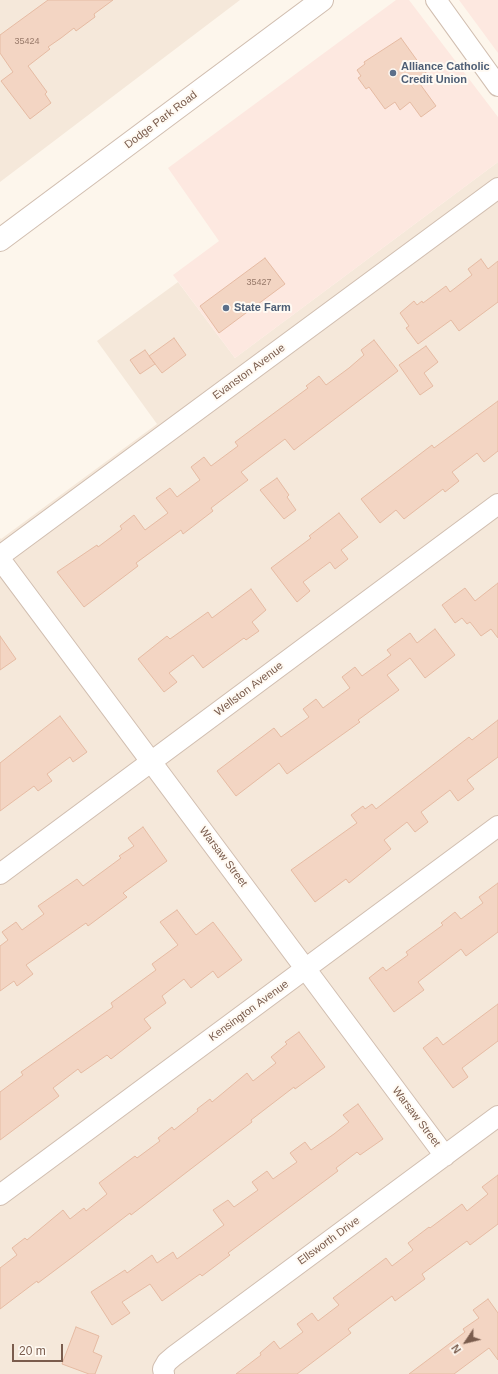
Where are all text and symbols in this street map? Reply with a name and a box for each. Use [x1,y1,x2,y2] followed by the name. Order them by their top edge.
[14,37,40,47] house number: 35424
[401,60,490,86] place label: Alliance Catholic Credit Union
[388,68,398,78] marker: Alliance Catholic Credit Union
[122,88,200,152] street label: Dodge Park Road
[246,278,272,288] house number: 35427
[234,301,291,315] place label: State Farm
[221,303,231,313] marker: State Farm
[210,341,288,403] street label: Evanston Avenue
[212,659,286,719] street label: Wellston Avenue
[196,824,250,890] street label: Warsaw Street
[207,978,291,1044] street label: Kensington Avenue
[389,1084,443,1150] street label: Warsaw Street
[295,1214,363,1268] street label: Ellsworth Drive
[446,1322,486,1362] north arrow
[14,1336,65,1362] scale bar
[449,1342,463,1356] text: N
[19,1344,46,1358] text: 20 m

